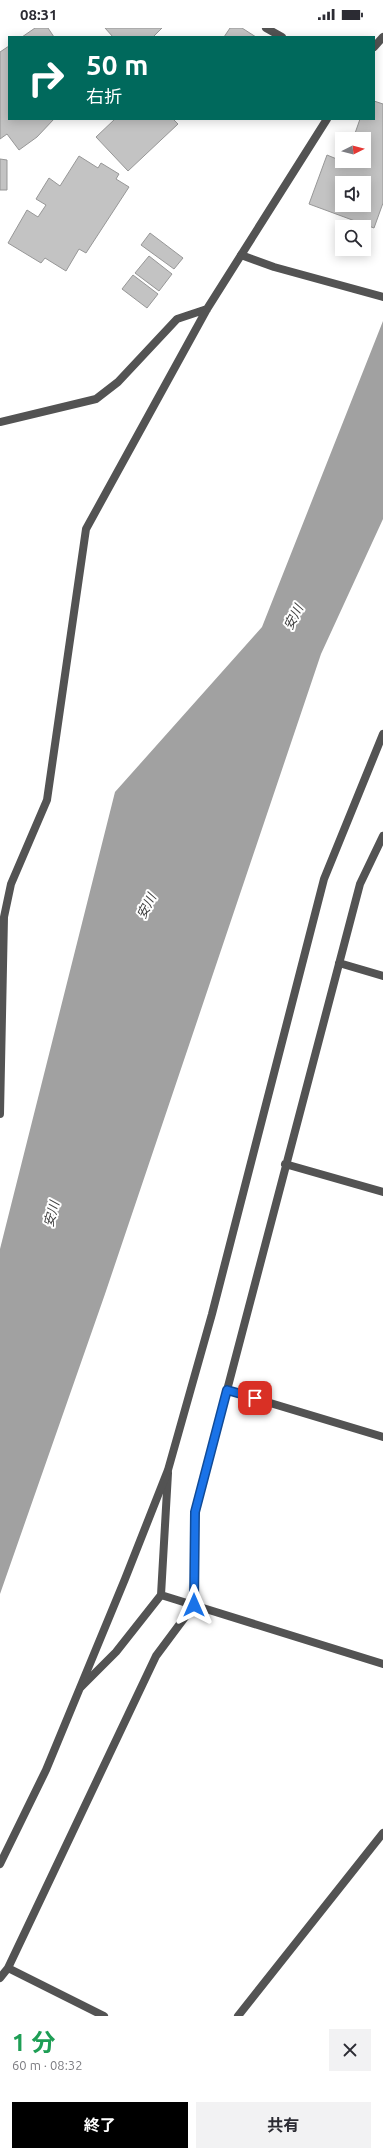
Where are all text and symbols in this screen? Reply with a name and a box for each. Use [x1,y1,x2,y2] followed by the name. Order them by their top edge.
[20,6,58,23] text: 08:31
[86,49,148,80] text: 50 m
[20,52,72,104] icon: right
[86,86,122,106] text: 右折
[335,132,371,168] north arrow
[335,132,371,256] map controls
[335,176,371,212] button: sound
[335,220,371,256] button: search
[281,600,306,632] water label: 安川
[134,889,159,921] water label: 安川
[41,1198,62,1228] water label: 安川
[238,1381,272,1415] pin
[244,1387,266,1409] icon: arrive
[173,1584,215,1626] position arrow
[12,2029,55,2056] text: 1 分
[329,2029,371,2071] button: close
[12,2058,83,2072] text: 60 m · 08:32
[12,2102,188,2148] button: 終了
[196,2102,371,2148] button: 共有

